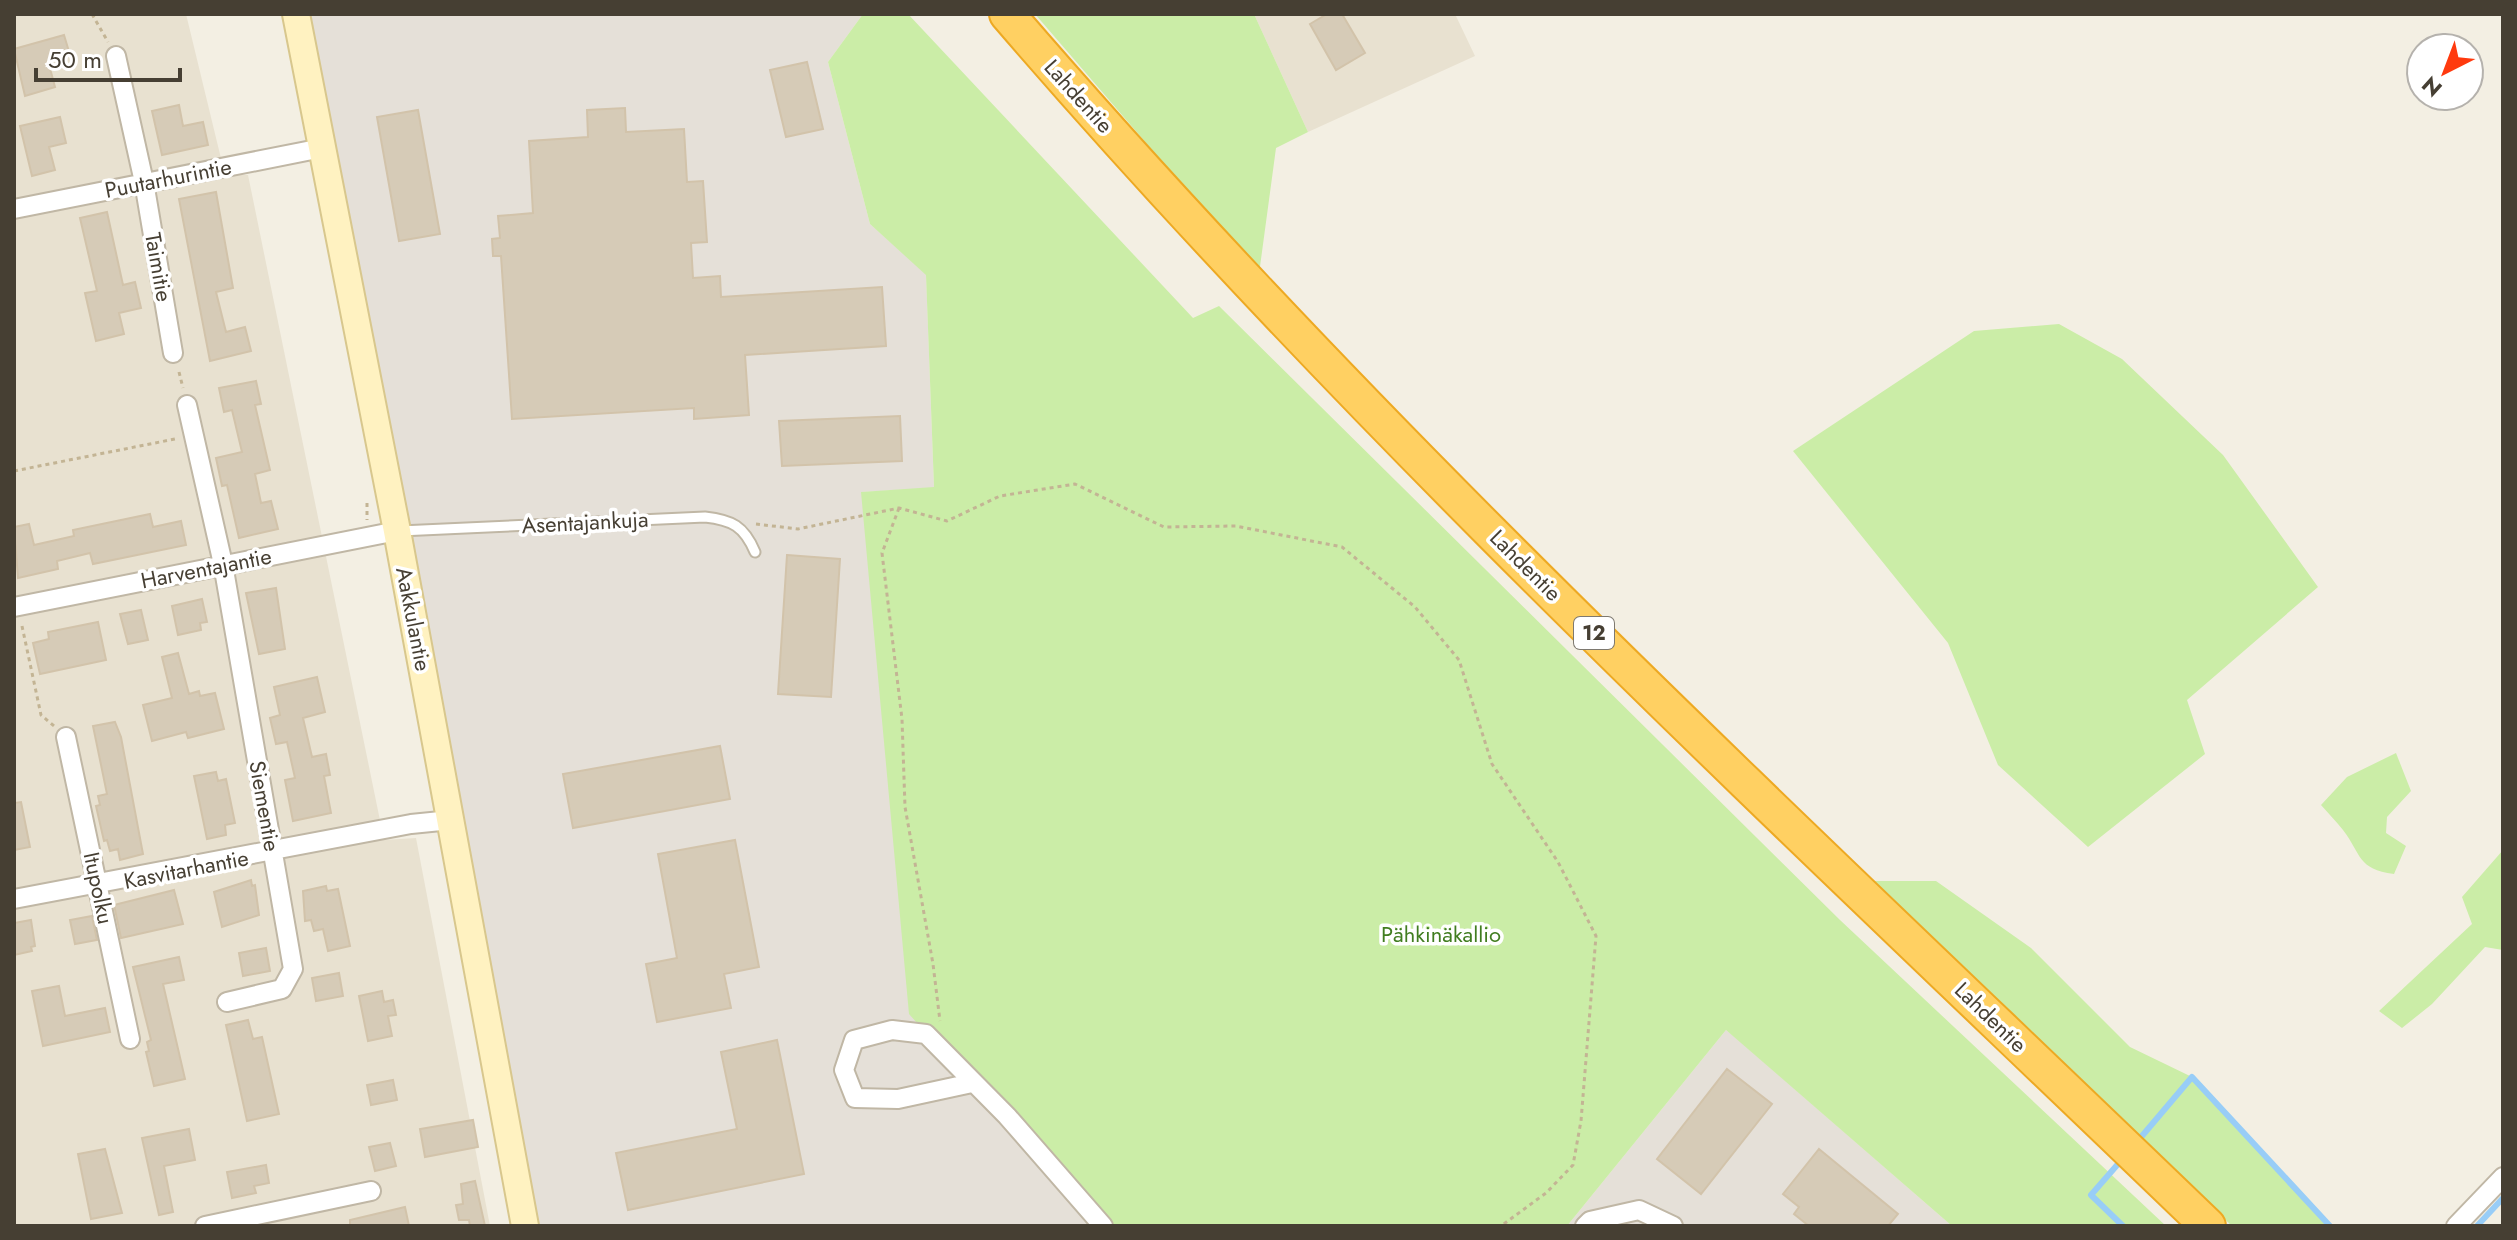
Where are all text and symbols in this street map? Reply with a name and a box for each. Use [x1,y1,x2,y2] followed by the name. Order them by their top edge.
[36,32,180,82] scale bar
[2405,32,2485,112] north arrow
[48,42,102,77] text: 50 m
[1037,52,1121,140] street label: Lahdentie
[2414,69,2449,105] text: N
[102,150,234,206] street label: Puutarhurintie
[137,230,181,304] street label: Taimitie
[521,503,649,541] street label: Asentajankuja
[1483,522,1569,608] street label: Lahdentie
[138,540,274,596] street label: Harventajantie
[388,564,440,674] street label: Aakkulantie
[1574,617,1614,649] road number: 12
[241,758,289,854] street label: Siementie
[121,841,251,897] street label: Kasvitarhantie
[76,849,122,927] street label: Itupolku
[1381,918,1501,950] park label: Pähkinäkallio
[1948,974,2034,1060] street label: Lahdentie

